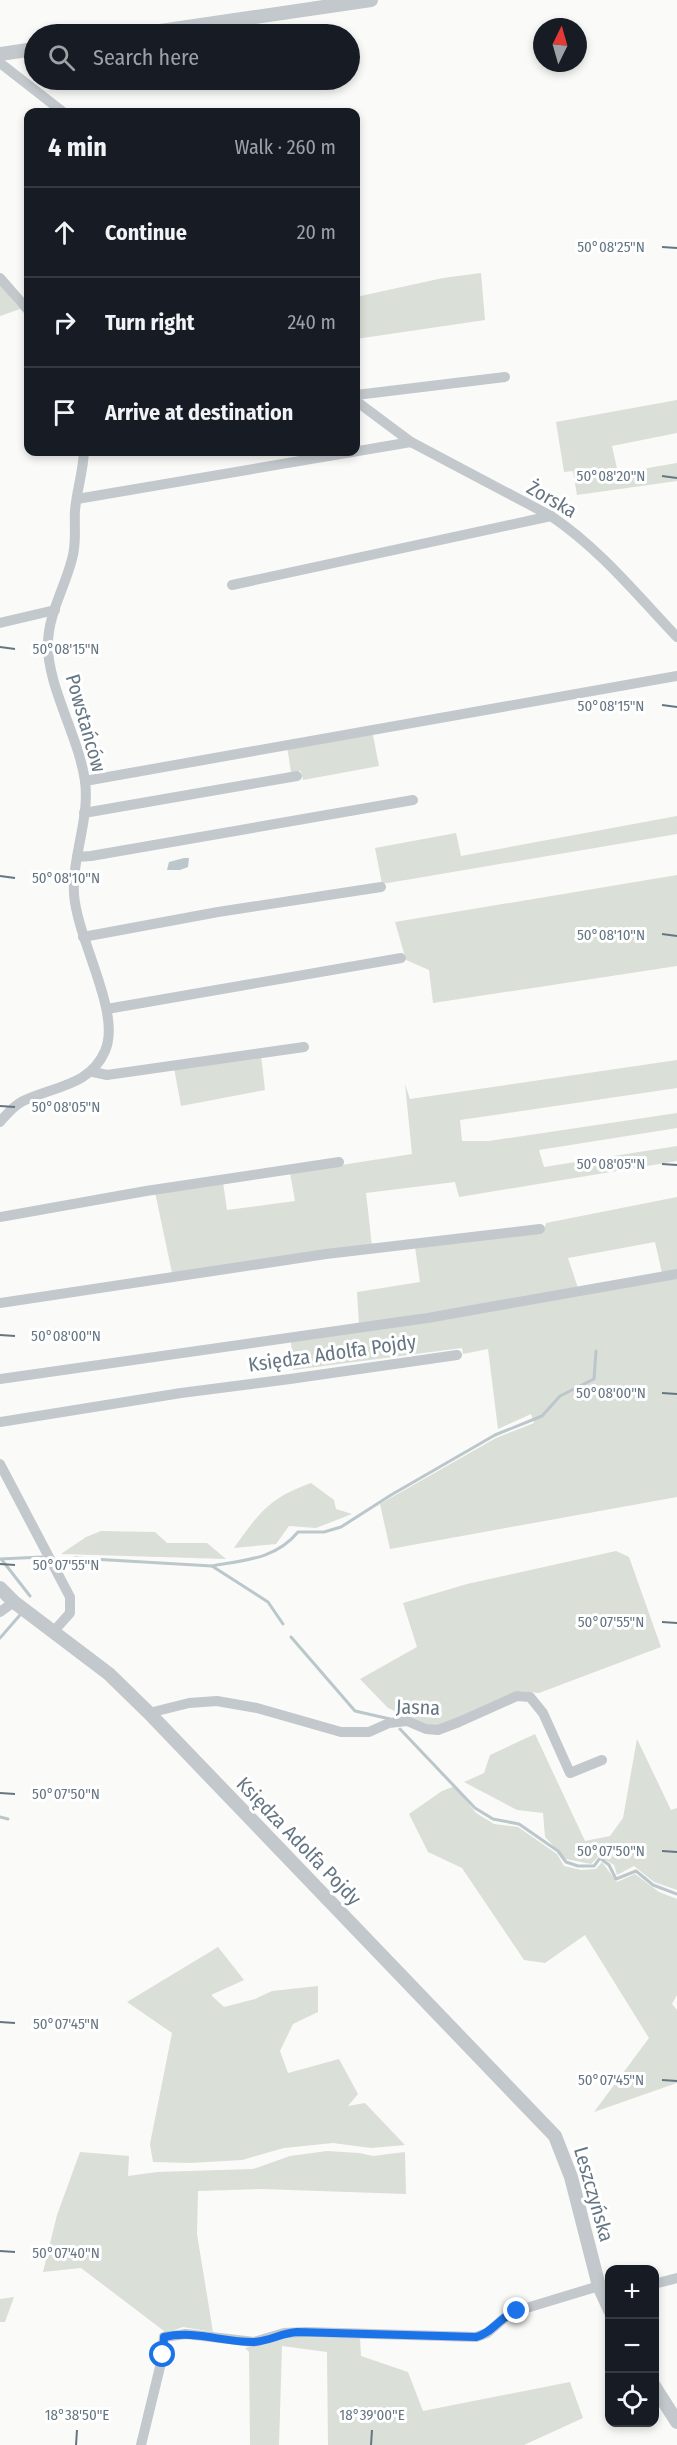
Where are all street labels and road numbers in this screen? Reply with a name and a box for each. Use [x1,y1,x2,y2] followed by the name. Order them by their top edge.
[523,475,581,523] street label: Żorska
[61,671,111,775] street label: Powstańców
[247,1329,418,1377] street label: Księdza Adolfa Pojdy
[396,1694,440,1720] street label: Jasna
[232,1772,366,1910] street label: Księdza Adolfa Pojdy
[569,2144,619,2244] street label: Leszczyńska

